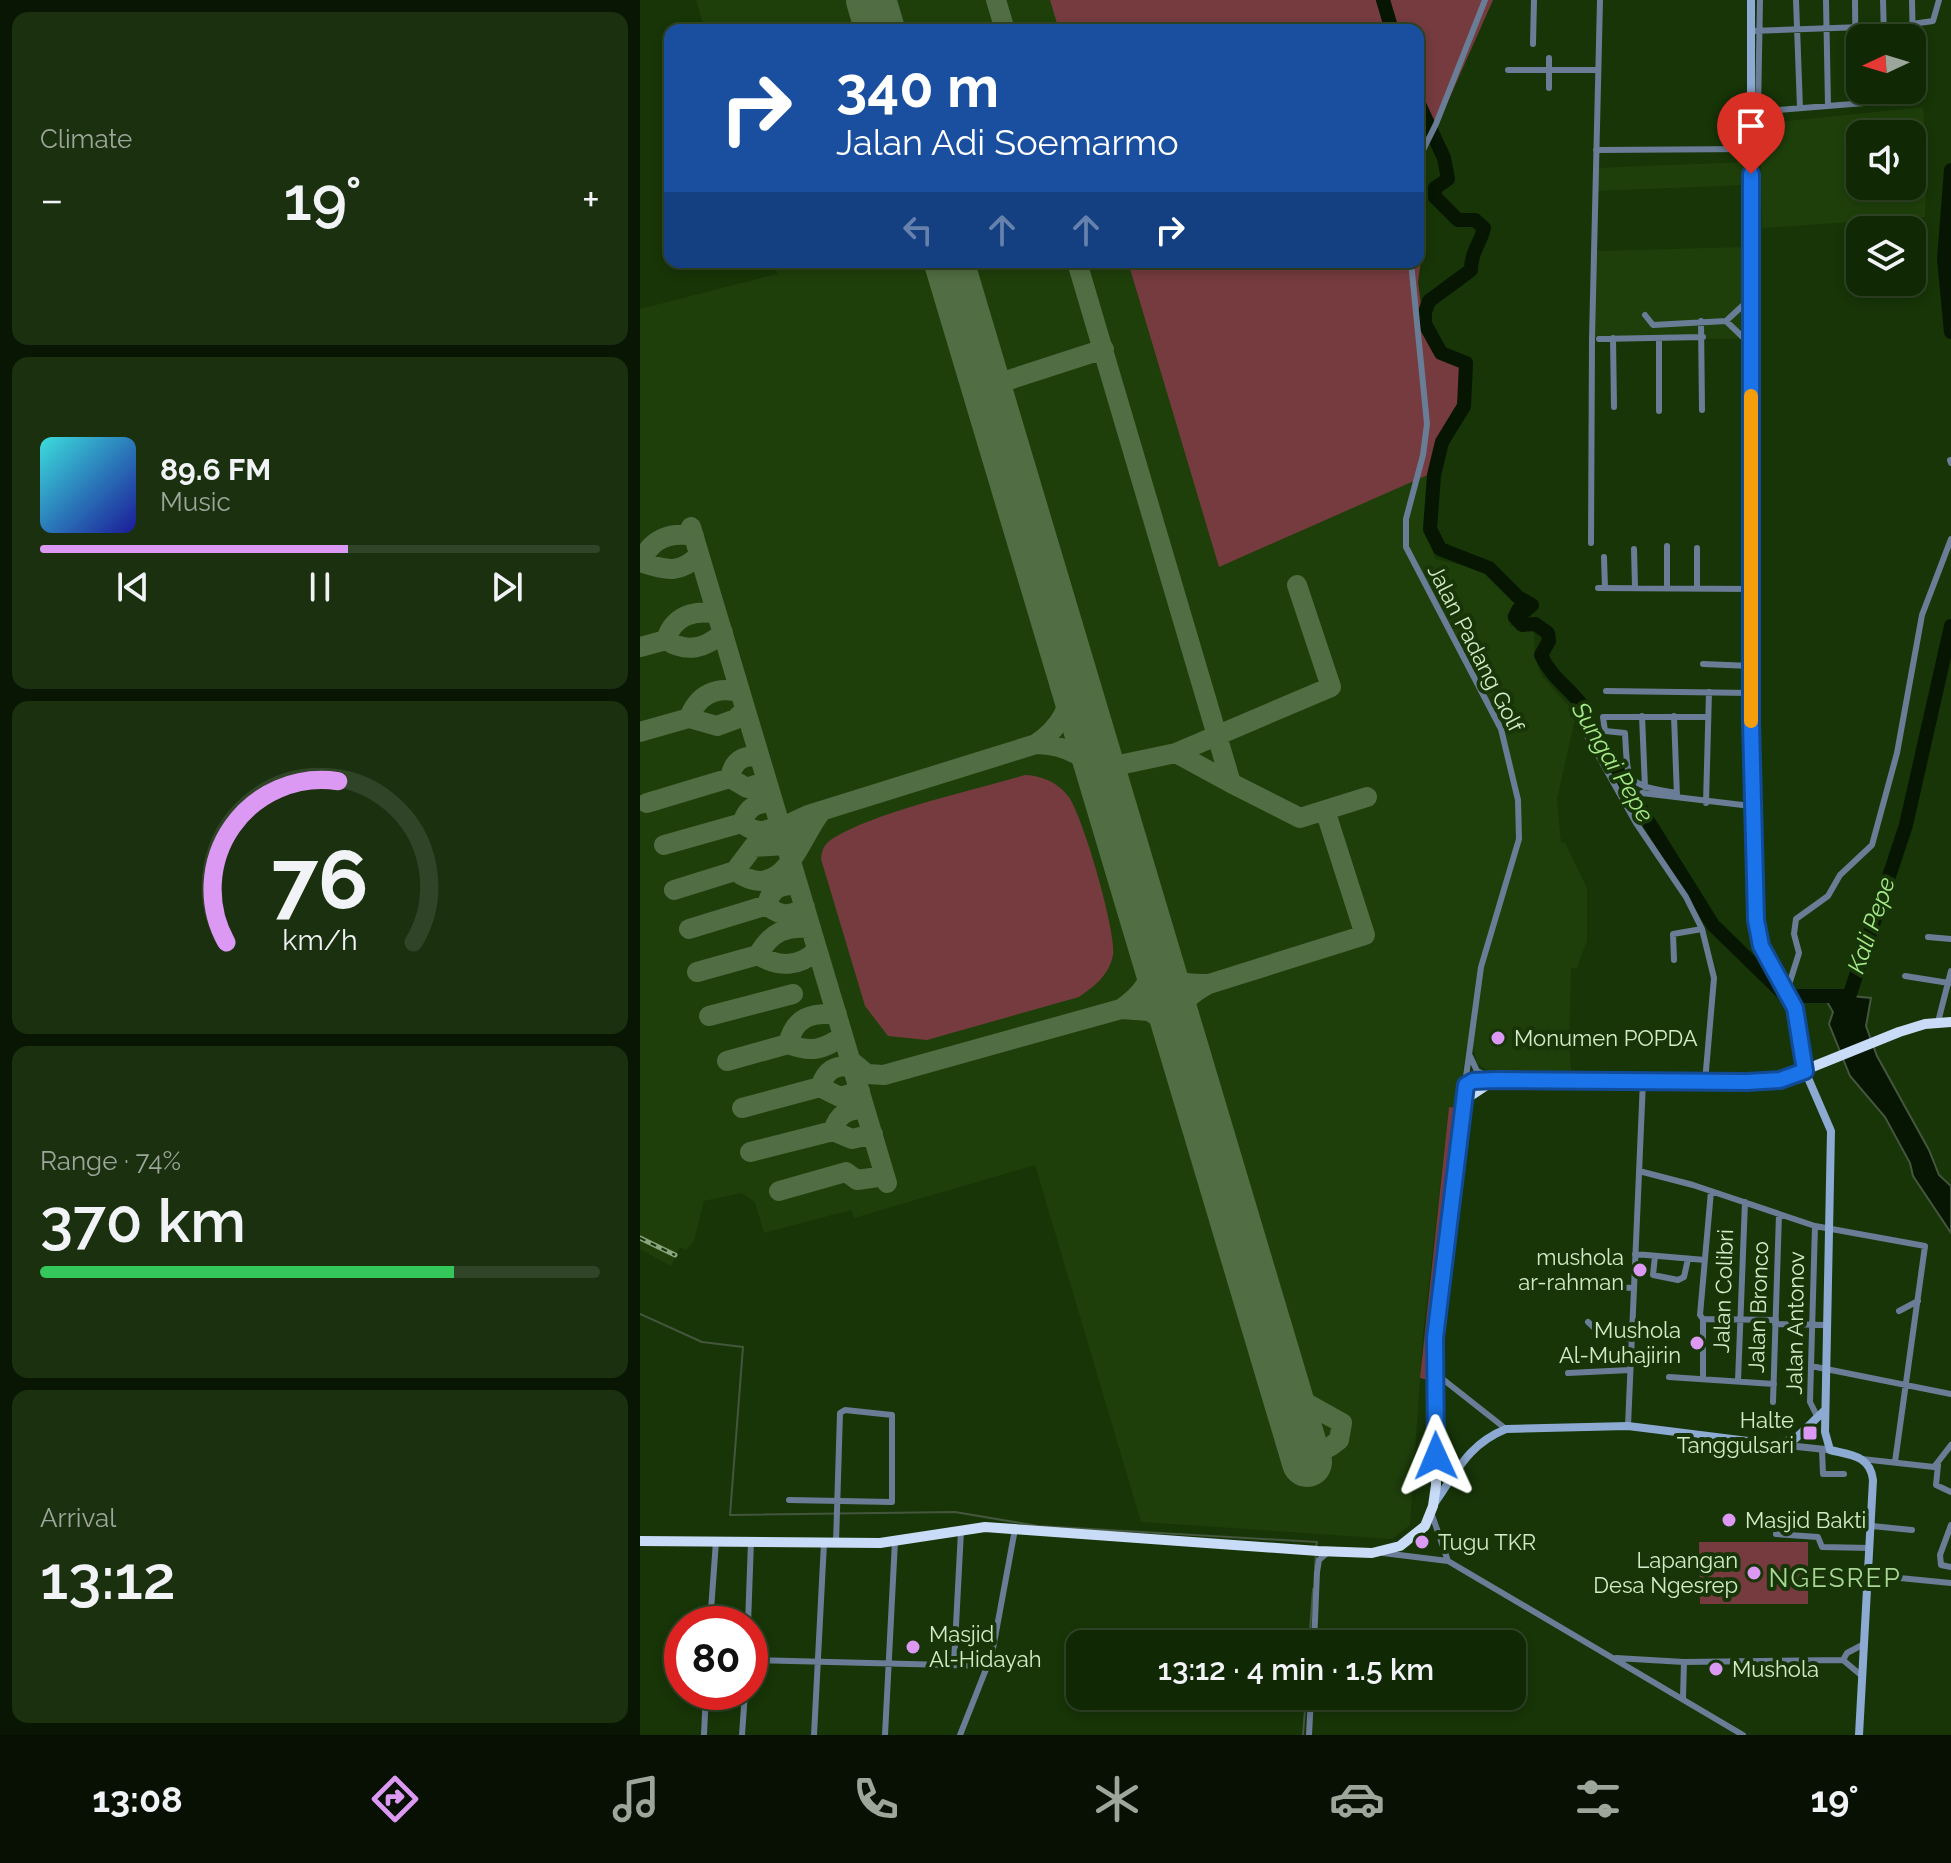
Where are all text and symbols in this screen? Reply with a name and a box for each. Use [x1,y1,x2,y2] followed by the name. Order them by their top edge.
[1846,24,1926,104] north arrow
[1846,24,1926,296] map controls
[836,54,999,120] text: 340 m
[704,56,808,160] icon: right
[1717,92,1785,174] pin
[1729,104,1773,148] icon: arrive
[1846,120,1926,200] button: sound
[836,121,1179,163] text: Jalan Adi Soemarmo
[40,124,132,154] text: Climate
[283,164,362,234] text: 19°
[40,174,64,225] text: −
[582,174,600,225] text: +
[896,208,940,252] icon: left
[980,208,1024,252] icon: ahead
[1064,208,1108,252] icon: ahead
[1148,208,1192,252] icon: right
[1846,216,1926,296] button: layers
[160,452,271,487] text: 89.6 FM
[160,487,231,517] text: Music
[1423,560,1530,737] street label: Jalan Padang Golf
[111,565,155,609] icon: previous
[298,565,342,609] icon: pause
[485,565,529,609] icon: next
[1565,696,1660,827] water label: Sungai Pepe
[271,831,369,928] text: 76
[1841,873,1901,977] water label: Kali Pepe
[282,924,358,958] text: km/h
[1514,1025,1698,1051] place label: Monumen POPDA
[1489,1029,1507,1047] marker: Monumen POPDA
[40,1146,181,1176] text: Range · 74%
[40,1186,246,1256] text: 370 km
[1708,1229,1738,1353] street label: Jalan Colibri
[1743,1241,1773,1373] street label: Jalan Bronco
[1518,1244,1624,1295] place label: mushola ar-rahman
[1781,1251,1809,1395] street label: Jalan Antonov
[1631,1261,1649,1279] marker: mushola ar-rahman
[1559,1317,1681,1368] place label: Mushola Al-Muhajirin
[1688,1334,1706,1352] marker: Mushola Al-Muhajirin
[1677,1407,1794,1458] place label: Halte Tanggulsari
[1394,1414,1478,1498] position arrow
[1801,1424,1819,1442] marker: Halte Tanggulsari
[40,1503,116,1533] text: Arrival
[1745,1507,1866,1533] place label: Masjid Bakti
[1720,1511,1738,1529] marker: Masjid Bakti
[1438,1529,1536,1555] place label: Tugu TKR
[1413,1533,1431,1551] marker: Tugu TKR
[40,1543,176,1613] text: 13:12
[1593,1547,1738,1598] place label: Lapangan Desa Ngesrep
[1768,1563,1902,1593] district label: NGESREP
[1745,1564,1763,1582] marker: Lapangan Desa Ngesrep
[664,1606,768,1710] speed limit sign: 80
[929,1621,1042,1672] place label: Masjid Al-Hidayah
[904,1638,922,1656] marker: Masjid Al-Hidayah
[1158,1652,1434,1687] text: 13:12 · 4 min · 1.5 km
[1732,1656,1819,1682] place label: Mushola
[1707,1660,1725,1678] marker: Mushola
[367,1771,423,1827] icon: directions
[608,1771,664,1827] icon: music
[848,1771,904,1827] icon: phone
[1089,1771,1145,1827] icon: climate
[1329,1771,1385,1827] icon: car
[1570,1771,1626,1827] icon: filters
[92,1778,183,1820] text: 13:08
[1810,1778,1859,1820] text: 19°

